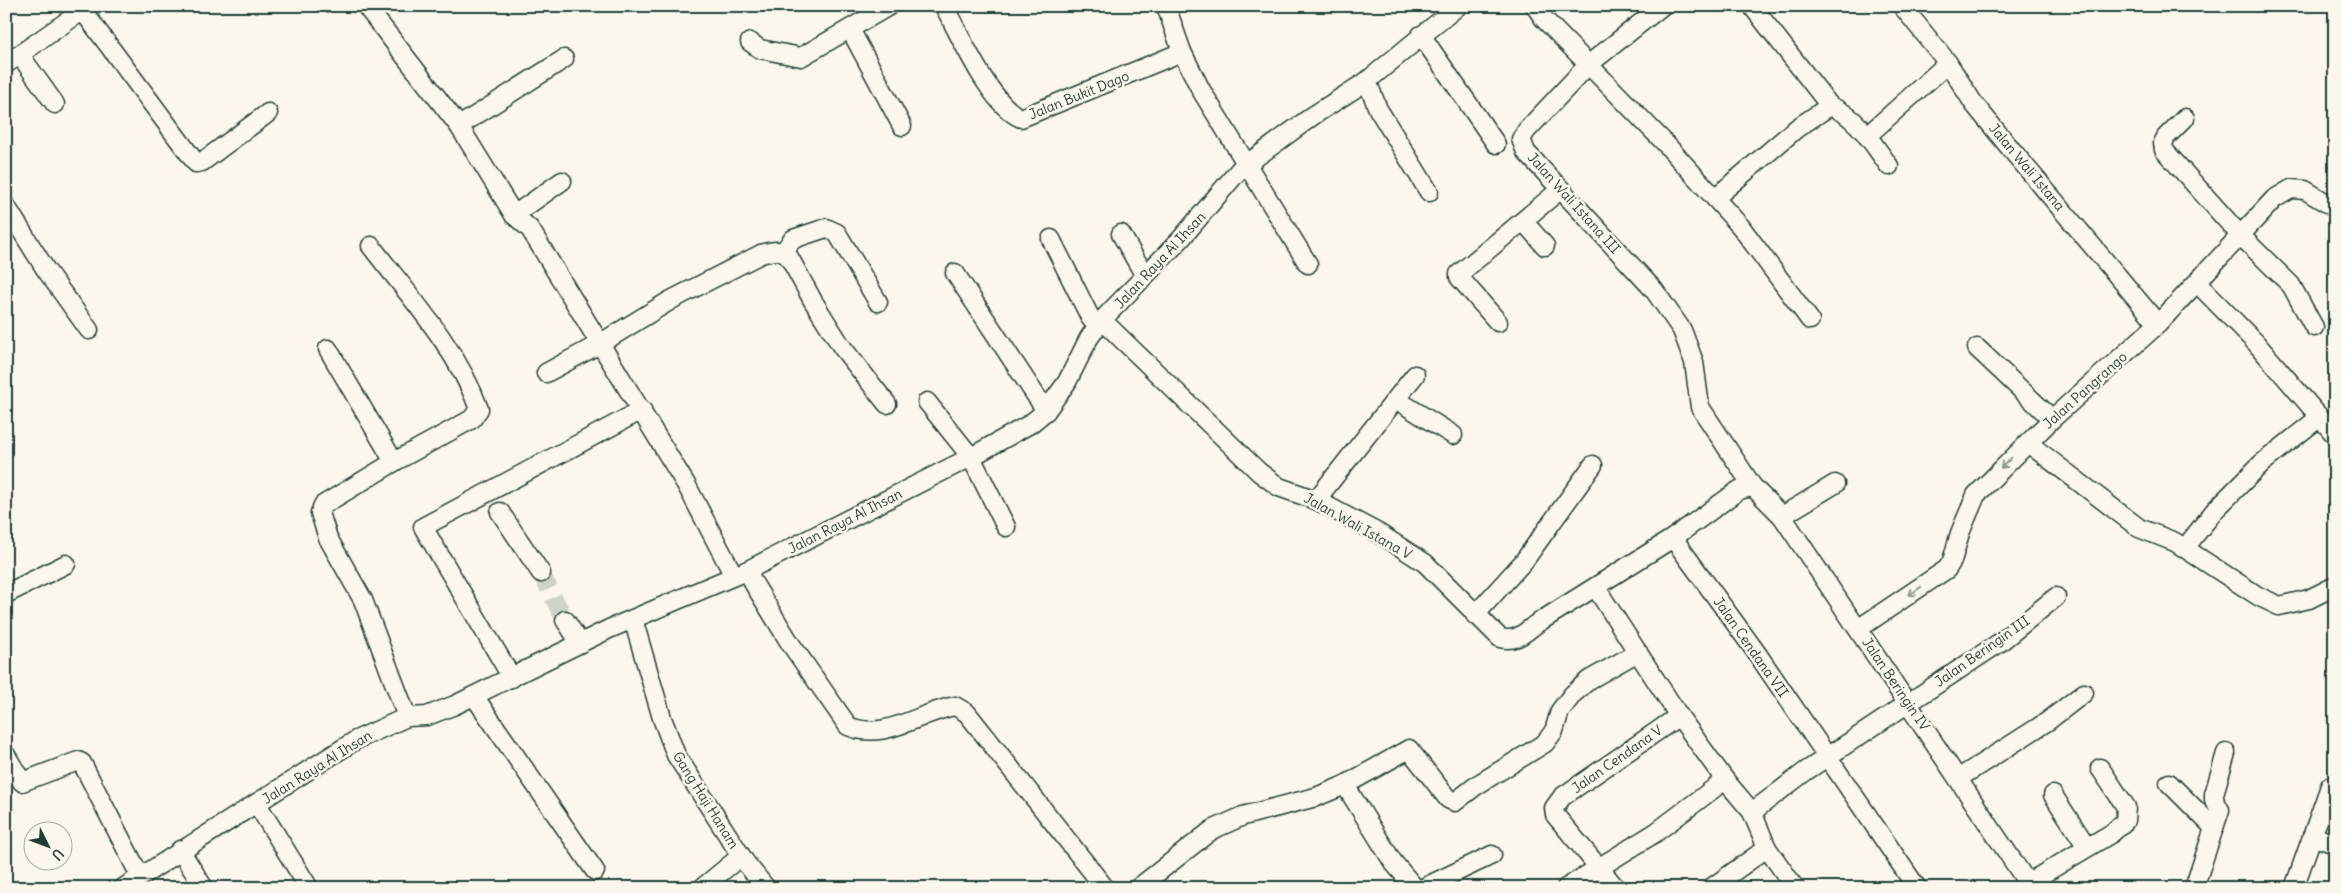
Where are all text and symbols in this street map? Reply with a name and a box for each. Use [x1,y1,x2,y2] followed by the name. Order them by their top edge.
[1026,67,1132,123] street label: Jalan Bukit Dago
[1985,120,2069,214] street label: Jalan Wali Istana
[1524,149,1624,257] street label: Jalan Wali Istana III
[1111,208,1209,312] street label: Jalan Raya Al Ihsan
[2039,347,2131,432] street label: Jalan Pangrango
[2001,457,2013,469] one-way arrow
[785,484,905,558] street label: Jalan Raya Al Ihsan
[1301,489,1415,563] street label: Jalan Wali Istana V
[1908,585,1922,596] one-way arrow
[1710,593,1792,701] street label: Jalan Cendana VII
[1931,612,2033,690] street label: Jalan Beringin III
[1858,634,1934,734] street label: Jalan Beringin IV
[1568,721,1666,797] street label: Jalan Cendana V
[259,726,375,808] street label: Jalan Raya Al Ihsan
[669,748,743,852] street label: Gang Haji Hanam
[22,822,72,872] north arrow
[48,845,68,864] text: U

